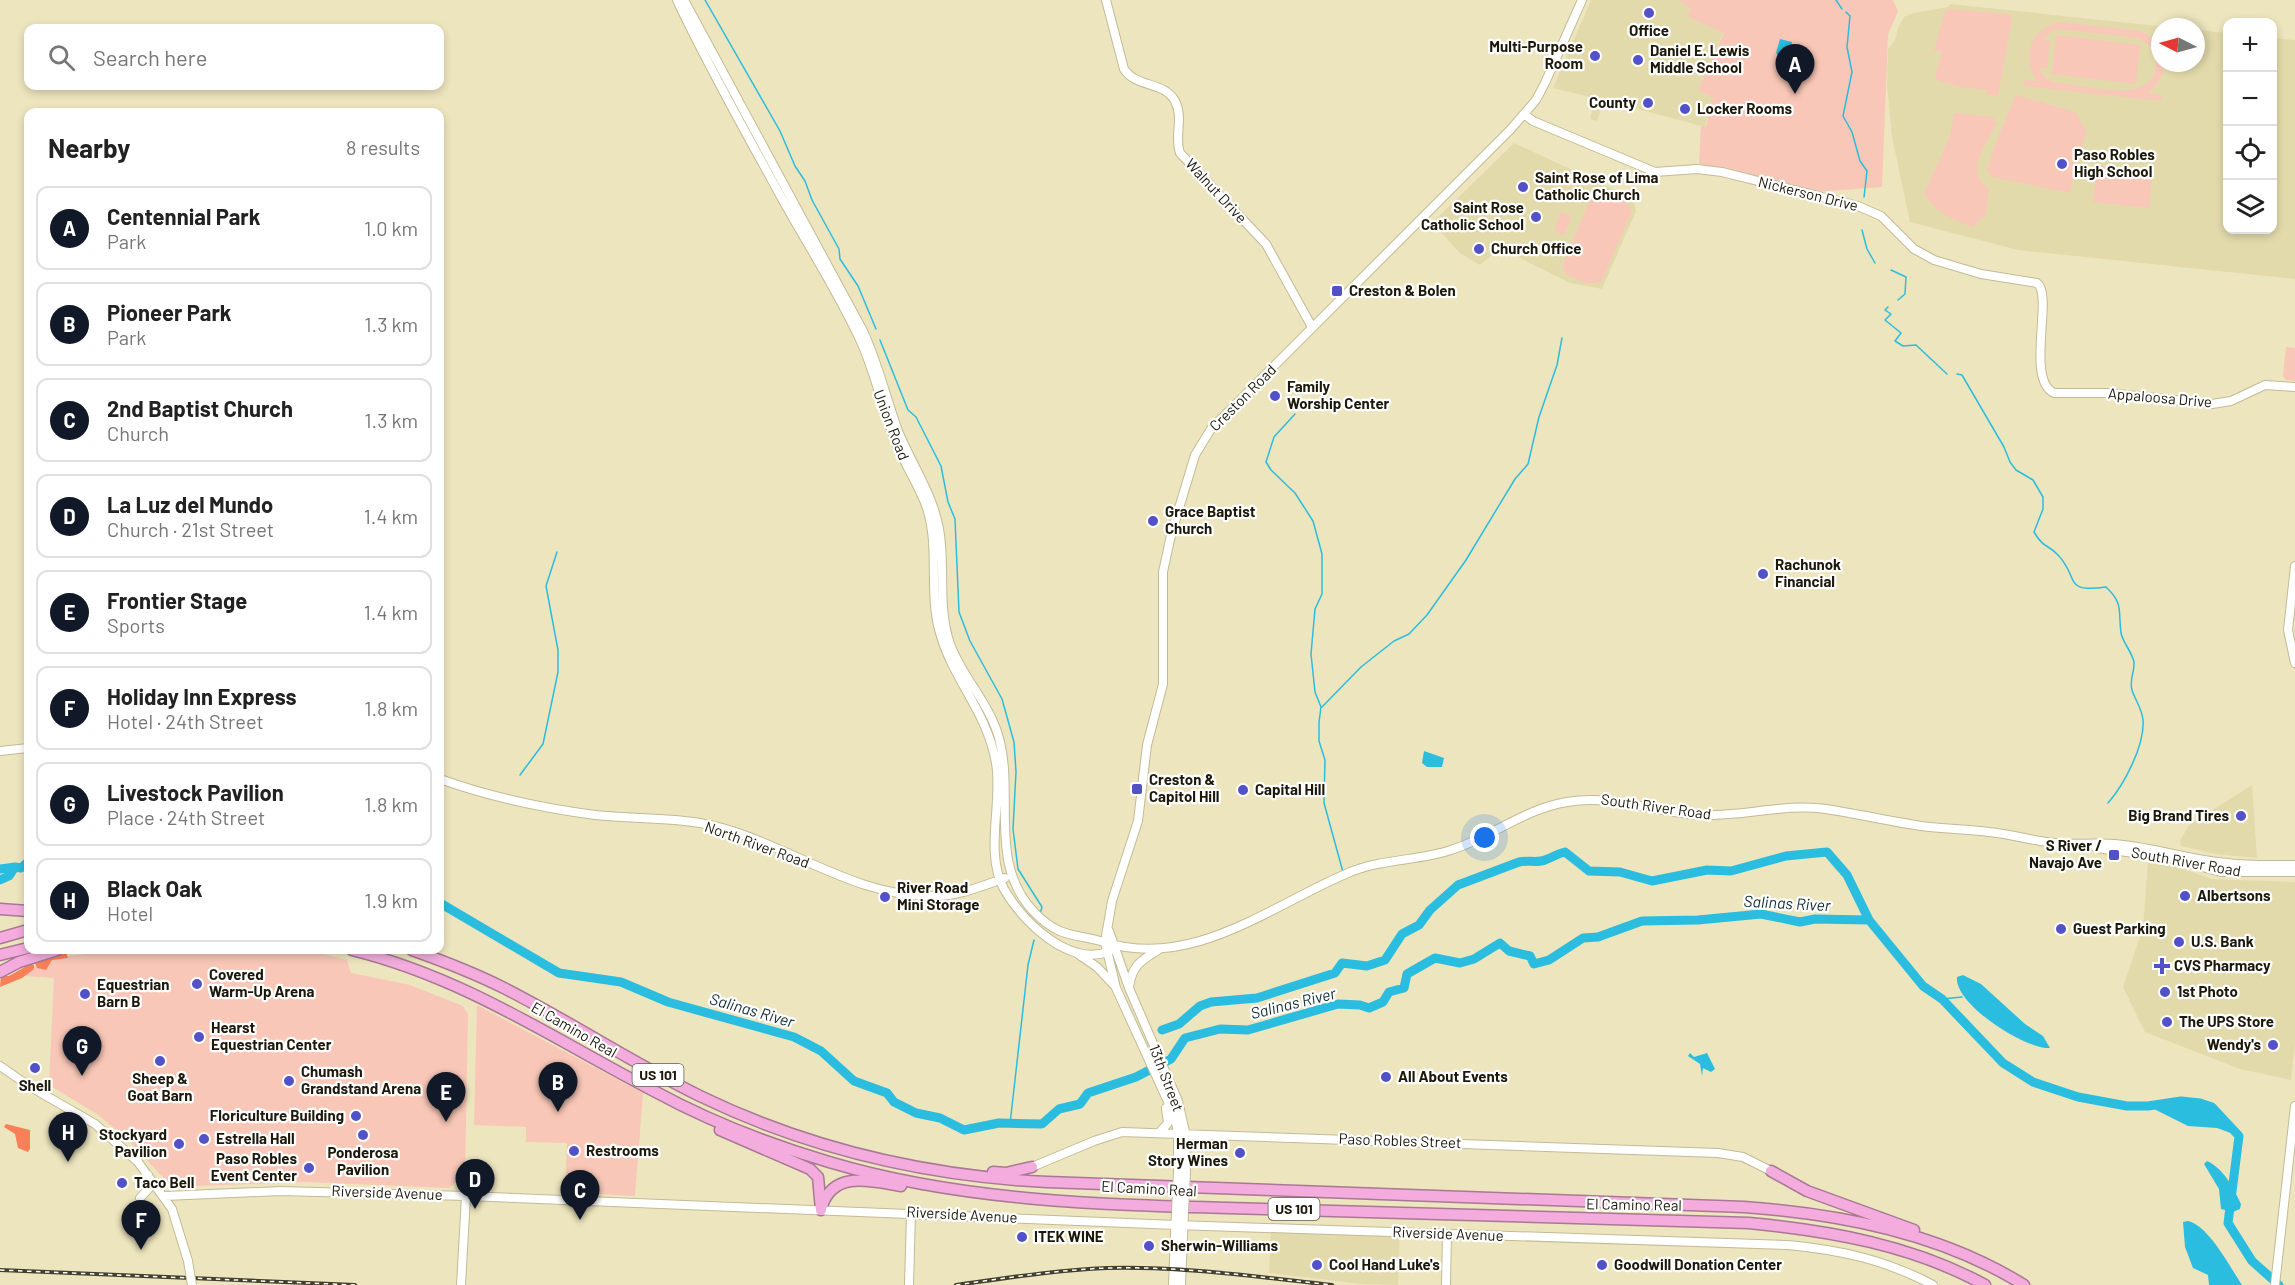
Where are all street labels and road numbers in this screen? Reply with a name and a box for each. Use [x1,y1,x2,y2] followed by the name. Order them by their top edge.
[1182,154,1251,226] street label: Walnut Drive
[1756,172,1860,214] street label: Nickerson Drive
[1205,360,1279,434] street label: Creston Road
[2107,383,2213,411] street label: Appaloosa Drive
[870,387,914,462] street label: Union Road
[1600,789,1712,823] street label: South River Road
[703,817,812,871] street label: North River Road
[2130,843,2242,880] street label: South River Road
[529,997,620,1061] street label: El Camino Real
[1146,1042,1188,1114] street label: 13th Street
[632,1064,684,1086] road number: US 101
[1338,1129,1462,1151] street label: Paso Robles Street
[1101,1177,1197,1199] street label: El Camino Real
[331,1181,443,1203] street label: Riverside Avenue
[1586,1194,1682,1214] street label: El Camino Real
[1268,1198,1320,1220] road number: US 101
[906,1202,1018,1226] street label: Riverside Avenue
[1392,1222,1504,1244] street label: Riverside Avenue

